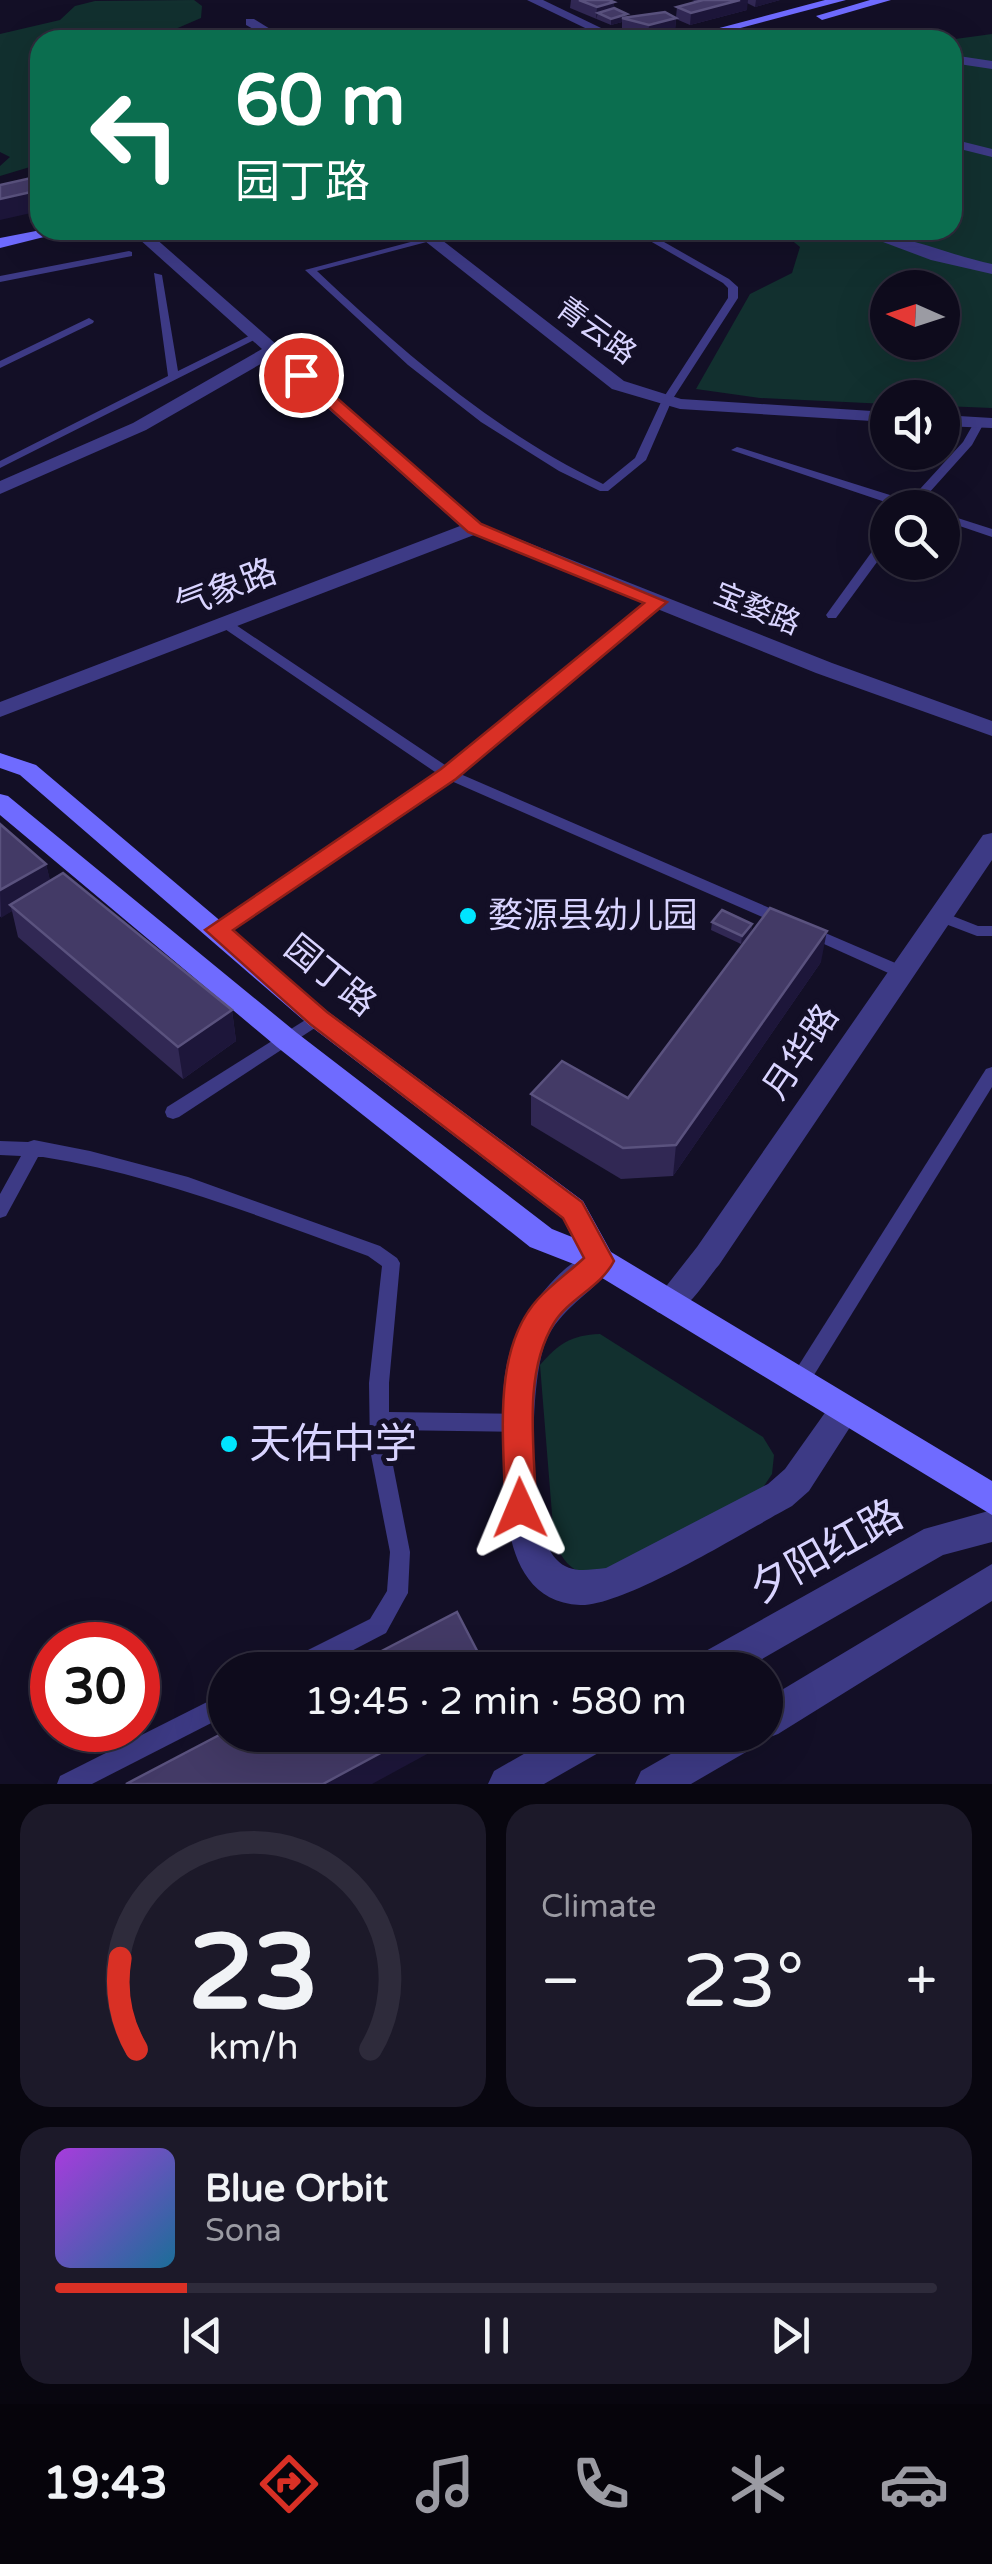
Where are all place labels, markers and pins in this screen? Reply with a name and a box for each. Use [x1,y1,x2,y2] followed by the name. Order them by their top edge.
[259,333,344,418] pin
[488,895,698,937] place label: 婺源县幼儿园
[457,905,479,927] marker: 婺源县幼儿园
[249,1419,417,1470] place label: 天佑中学
[218,1433,240,1455] marker: 天佑中学

